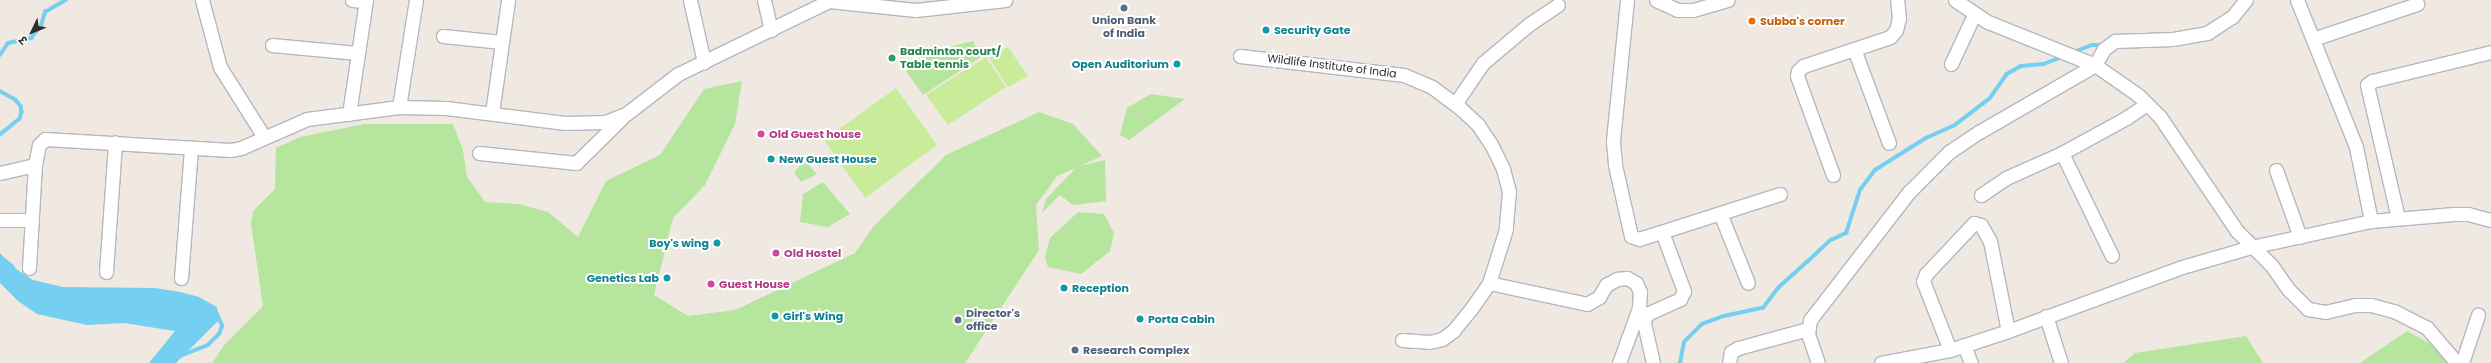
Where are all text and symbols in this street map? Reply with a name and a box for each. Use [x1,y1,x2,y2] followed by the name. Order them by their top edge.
[1119,3,1129,13] marker: Union Bank of India
[12,12,52,52] north arrow
[1092,14,1156,40] place label: Union Bank of India
[1760,14,1845,28] place label: Subba's corner
[1747,16,1757,26] marker: Subba's corner
[1274,23,1350,37] place label: Security Gate
[1261,25,1271,35] marker: Security Gate
[15,32,31,48] text: उ
[900,45,1001,71] place label: Badminton court/ Table tennis
[1267,52,1397,80] street label: Wildlife Institute of India
[887,53,897,63] marker: Badminton court/ Table tennis
[1072,57,1169,71] place label: Open Auditorium
[1172,59,1182,69] marker: Open Auditorium
[769,127,861,141] place label: Old Guest house
[756,129,766,139] marker: Old Guest house
[779,152,877,166] place label: New Guest House
[766,154,776,164] marker: New Guest House
[649,236,709,250] place label: Boy's wing
[712,238,722,248] marker: Boy's wing
[784,246,841,260] place label: Old Hostel
[771,248,781,258] marker: Old Hostel
[587,271,659,285] place label: Genetics Lab
[662,273,672,283] marker: Genetics Lab
[719,277,790,291] place label: Guest House
[706,279,716,289] marker: Guest House
[1072,281,1129,295] place label: Reception
[1059,283,1069,293] marker: Reception
[966,307,1020,333] place label: Director's office
[783,309,843,323] place label: Girl's Wing
[770,311,780,321] marker: Girl's Wing
[1148,312,1215,326] place label: Porta Cabin
[1135,314,1145,324] marker: Porta Cabin
[953,315,963,325] marker: Director's office
[1083,343,1189,357] place label: Research Complex
[1070,345,1080,355] marker: Research Complex

